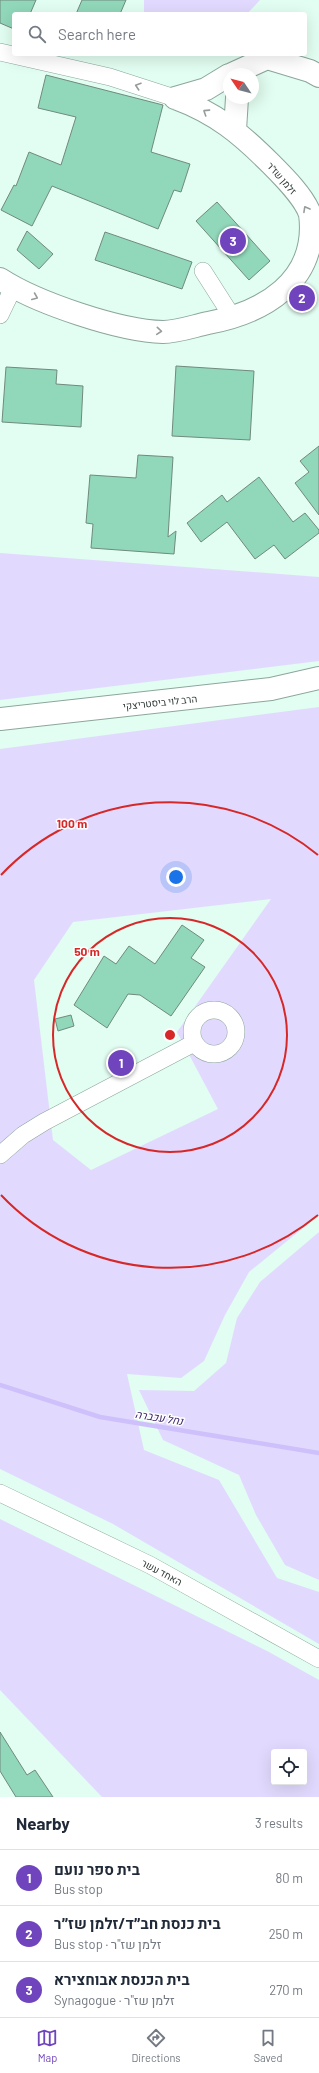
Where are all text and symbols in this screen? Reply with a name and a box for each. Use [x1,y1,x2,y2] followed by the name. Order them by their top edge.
[12,12,307,56] search box
[26,23,48,45] icon: search
[58,25,136,43] text: Search here
[223,68,259,104] north arrow
[135,82,142,91] one-way arrow
[203,109,210,117] one-way arrow
[265,159,300,197] street label: זלמן שז"ר
[304,206,311,213] one-way arrow
[220,226,246,256] pin: 3
[289,283,315,313] pin: 2
[31,292,38,300] one-way arrow
[156,326,163,335] one-way arrow
[122,692,198,712] street label: הרב לוי ביסטריצקי
[57,816,87,830] text: 100 m
[166,867,186,887] your location
[74,944,100,958] text: 50 m
[163,1028,177,1042] centre of rings
[108,1048,134,1078] pin: 1
[134,1407,185,1427] water label: נחל עכברה
[140,1556,184,1588] street label: האחד עשר
[271,1749,307,1785] map controls
[271,1749,307,1785] button: locate
[16,1813,70,1833] text: Nearby
[255,1815,303,1831] text: 3 results
[54,1860,140,1878] text: בית ספר נועם
[27,1870,31,1886] text: 1
[276,1870,303,1886] text: 80 m
[54,1881,103,1897] text: Bus stop
[54,1914,221,1932] text: בית כנסת חב״ד/זלמן שז״ר
[25,1926,33,1942] text: 2
[269,1926,303,1942] text: 250 m
[54,1936,161,1952] text: Bus stop · זלמן שז"ר
[54,1970,190,1988] text: בית הכנסת אבוחצירא
[25,1982,33,1998] text: 3
[269,1982,303,1998] text: 270 m
[54,1992,175,2008] text: Synagogue · זלמן שז"ר
[36,2027,58,2064] tab: Map
[131,2027,181,2064] tab: Directions
[254,2027,283,2064] tab: Saved

